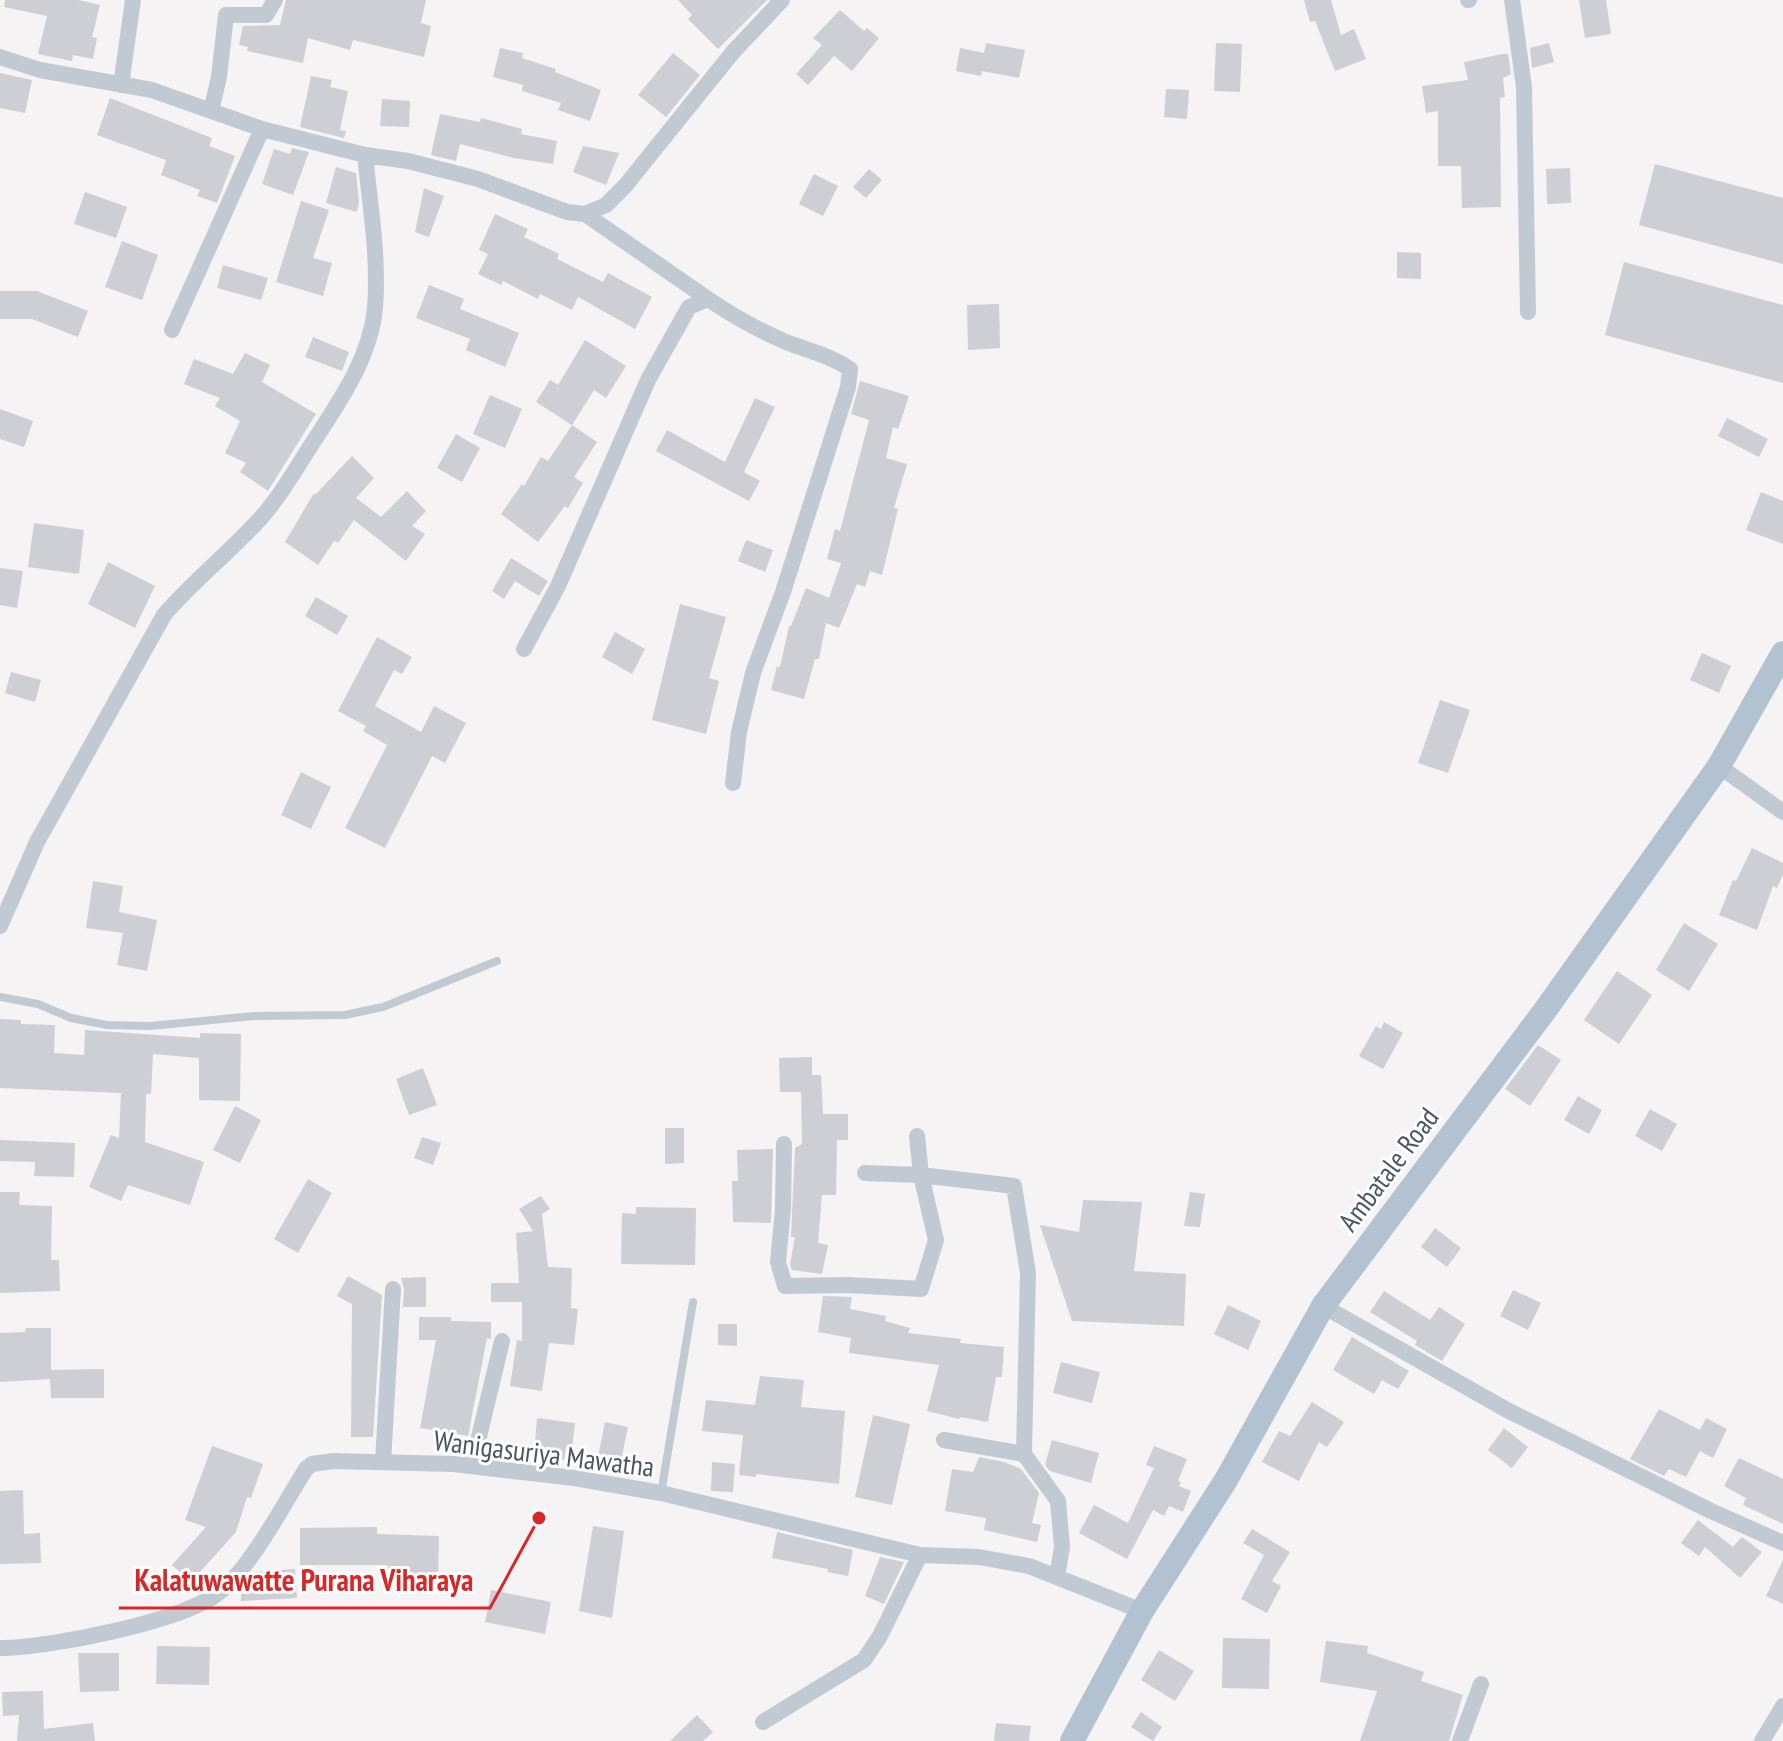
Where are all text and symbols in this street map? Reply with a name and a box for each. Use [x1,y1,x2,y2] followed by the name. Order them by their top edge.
[1329,1100,1447,1238] street label: Ambatale Road
[432,1421,656,1485] street label: Wanigasuriya Mawatha
[119,1554,490,1608] callout: Kalatuwawatte Purana Viharaya
[135,1560,473,1599] text: Kalatuwawatte Purana Viharaya

